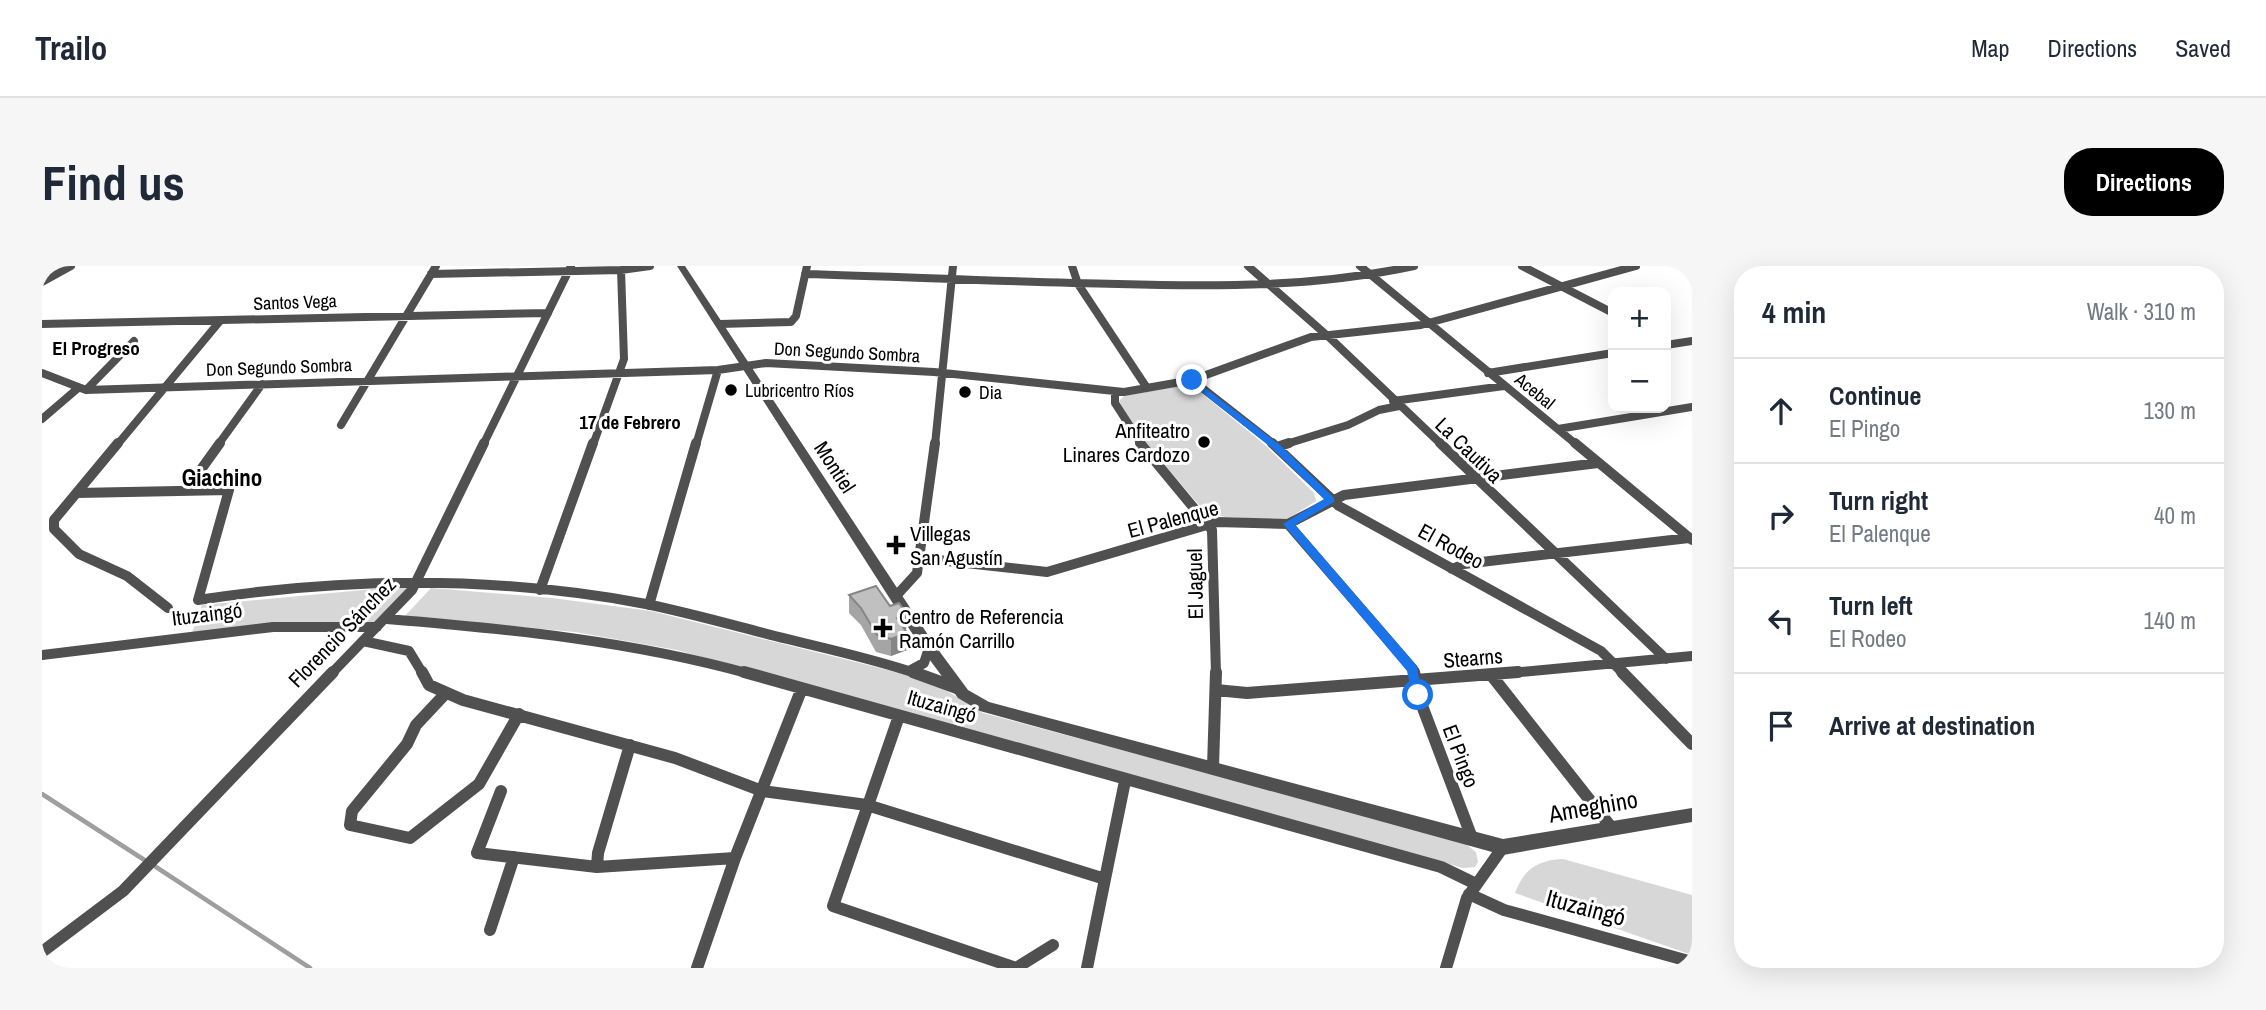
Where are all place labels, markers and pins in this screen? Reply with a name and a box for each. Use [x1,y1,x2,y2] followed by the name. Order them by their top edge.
[745,378,854,403] place label: Lubricentro Ríos
[979,380,1002,405] place label: Dia
[723,382,739,398] marker: Lubricentro Ríos
[957,384,973,400] marker: Dia
[1063,416,1190,469] place label: Anfiteatro Linares Cardozo
[1196,434,1212,450] marker: Anfiteatro Linares Cardozo
[910,519,1003,572] place label: Villegas San Agustín
[888,537,904,553] marker: Villegas San Agustín
[899,602,1064,655] place label: Centro de Referencia Ramón Carrillo
[873,618,893,638] marker: Centro de Referencia Ramón Carrillo

